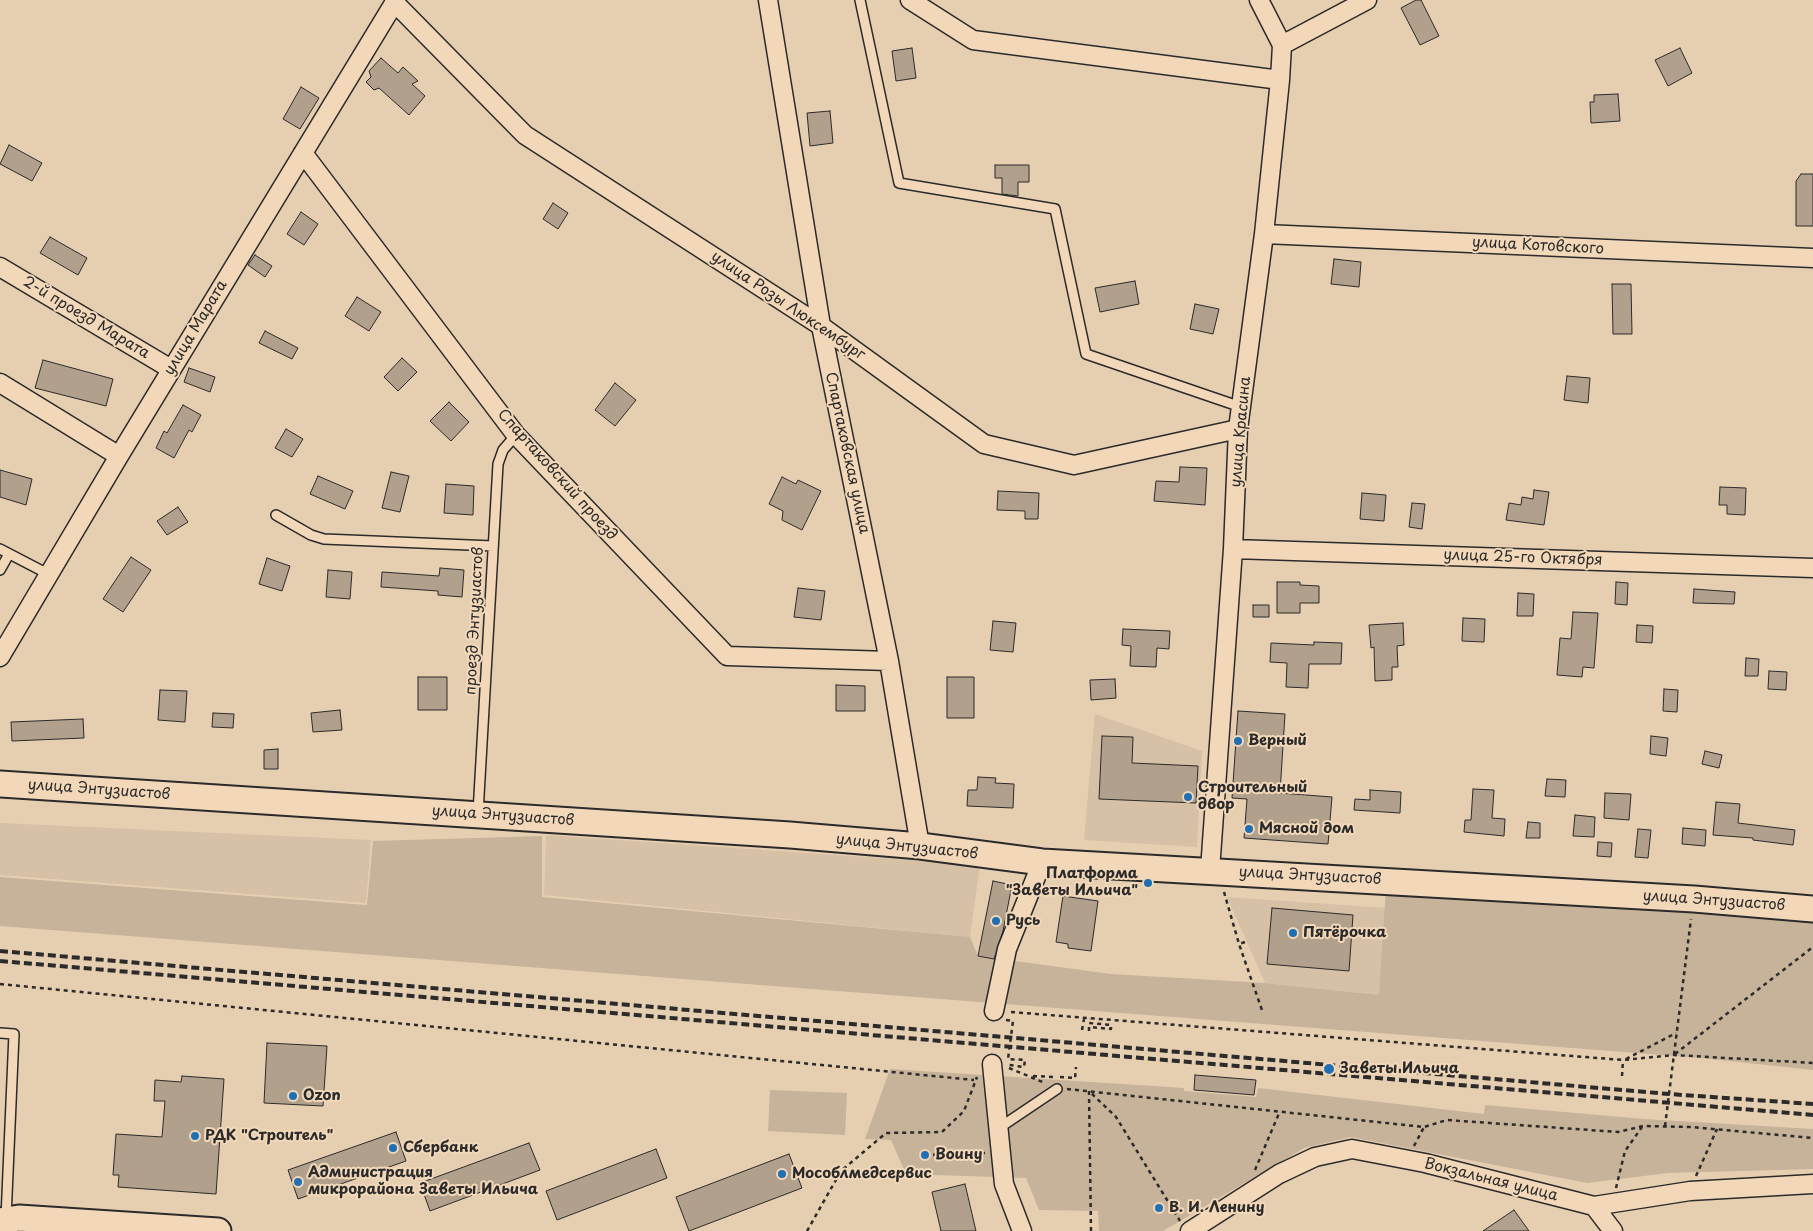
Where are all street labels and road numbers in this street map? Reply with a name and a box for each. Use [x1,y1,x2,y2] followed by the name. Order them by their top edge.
[1472,234,1604,258] street label: улица Котовского
[708,248,868,364] street label: улица Розы Люксембург
[20,273,152,363] street label: 2-й проезд Марата
[161,277,231,379] street label: улица Марата
[821,370,873,536] street label: Спартаковская улица
[1227,376,1255,488] street label: улица Красина
[493,406,621,544] street label: Спартаковский проезд
[1443,546,1603,570] street label: улица 25-го Октября
[462,547,488,695] street label: проезд Энтузиастов
[27,776,171,804] street label: улица Энтузиастов
[431,802,575,830] street label: улица Энтузиастов
[835,831,979,863] street label: улица Энтузиастов
[1238,863,1382,889] street label: улица Энтузиастов
[1642,887,1786,915] street label: улица Энтузиастов
[1422,1155,1560,1205] street label: Вокзальная улица

